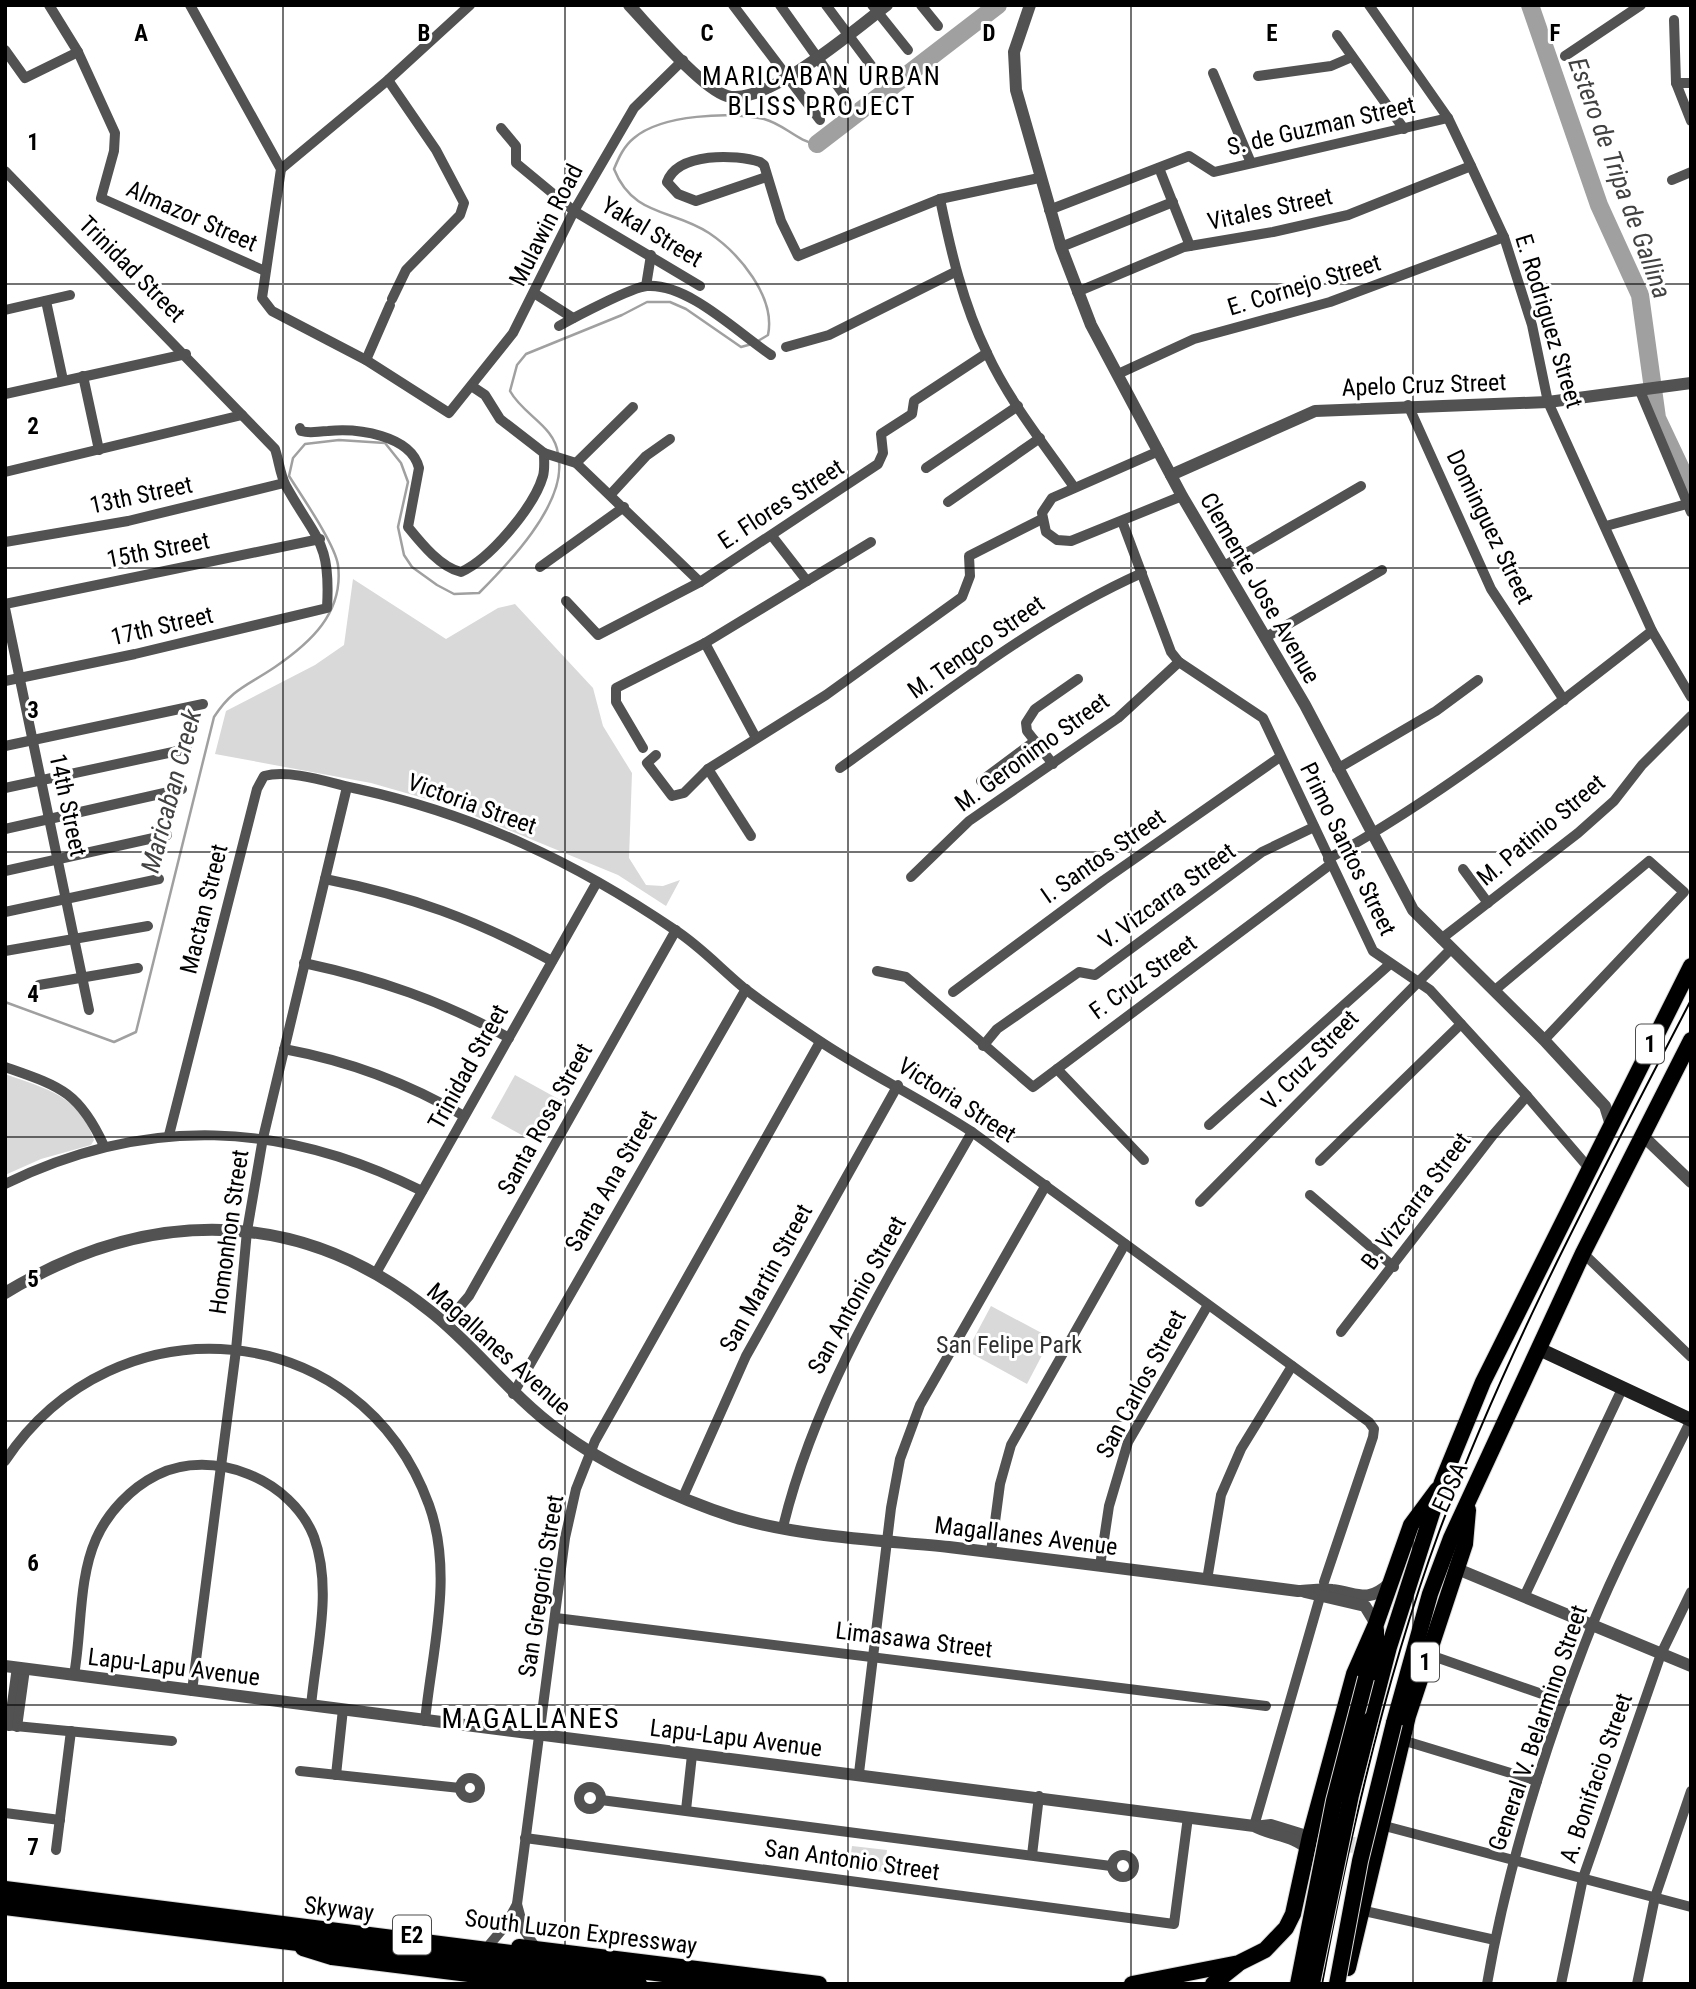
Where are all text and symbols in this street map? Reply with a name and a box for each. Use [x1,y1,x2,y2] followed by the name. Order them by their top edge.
[134,20,148,47] text: A
[418,20,430,47] text: B
[700,20,714,47] text: C
[983,20,996,47] text: D
[1266,20,1278,47] text: E
[1550,20,1561,47] text: F
[1562,53,1678,303] water label: Estero de Tripa de Gallina
[702,61,942,121] district label: MARICABAN URBAN BLISS PROJECT
[1224,91,1418,161] street label: S. de Guzman Street
[27,129,39,156] text: 1
[503,159,589,291] street label: Mulawin Road
[122,175,262,257] street label: Almazor Street
[1205,182,1335,236] street label: Vitales Street
[596,191,708,273] street label: Yakal Street
[73,210,191,328] street label: Trinidad Street
[1509,231,1589,411] street label: E. Rodriguez Street
[1224,248,1384,322] street label: E. Cornejo Street
[1341,368,1507,402] street label: Apelo Cruz Street
[27,413,39,440] text: 2
[1441,445,1539,609] street label: Dominguez Street
[713,453,849,555] street label: E. Flores Street
[87,470,195,520] street label: 13th Street
[1194,488,1326,688] street label: Clemente Jose Avenue
[104,526,212,574] street label: 15th Street
[902,590,1050,704] street label: M. Tengco Street
[108,601,216,651] street label: 17th Street
[950,687,1114,817] street label: M. Geronimo Street
[27,697,39,724] text: 3
[135,705,207,876] water label: Maricaban Creek
[43,751,93,859] street label: 14th Street
[1294,758,1402,940] street label: Primo Santos Street
[404,768,540,840] street label: Victoria Street
[1471,768,1611,892] street label: M. Patinio Street
[1036,803,1170,909] street label: I. Santos Street
[1093,837,1241,955] street label: V. Vizcarra Street
[174,841,234,977] street label: Mactan Street
[1084,929,1202,1025] street label: F. Cruz Street
[27,981,39,1008] text: 4
[422,1000,514,1134] street label: Trinidad Street
[1256,1004,1364,1116] street label: V. Cruz Street
[1636,1024,1664,1064] road number: 1
[492,1038,598,1200] street label: Santa Rosa Street
[893,1051,1021,1149] street label: Victoria Street
[559,1105,663,1257] street label: Santa Ana Street
[1355,1127,1477,1275] street label: B. Vizcarra Street
[204,1148,254,1316] street label: Homonhon Street
[714,1199,818,1357] street label: San Martin Street
[802,1211,912,1379] street label: San Antonio Street
[27,1266,39,1293] text: 5
[421,1277,577,1421] street label: Magallanes Avenue
[1090,1305,1192,1463] street label: San Carlos Street
[936,1331,1082,1359] park label: San Felipe Park
[1426,1457,1474,1516] street label: EDSA
[513,1493,569,1679] street label: San Gregorio Street
[933,1511,1119,1561] street label: Magallanes Avenue
[27,1550,39,1577] text: 6
[1483,1601,1593,1855] street label: General V. Belarmino Street
[834,1616,994,1664] street label: Limasawa Street
[1411,1642,1439,1681] road number: 1
[86,1643,262,1691] street label: Lapu-Lapu Avenue
[1554,1690,1638,1866] street label: A. Bonifacio Street
[442,1702,620,1735] district label: MAGALLANES
[648,1714,824,1762] street label: Lapu-Lapu Avenue
[27,1834,39,1861] text: 7
[763,1834,941,1886] street label: San Antonio Street
[302,1891,376,1927] street label: Skyway
[463,1904,699,1960] street label: South Luzon Expressway
[393,1916,431,1954] road number: E2

